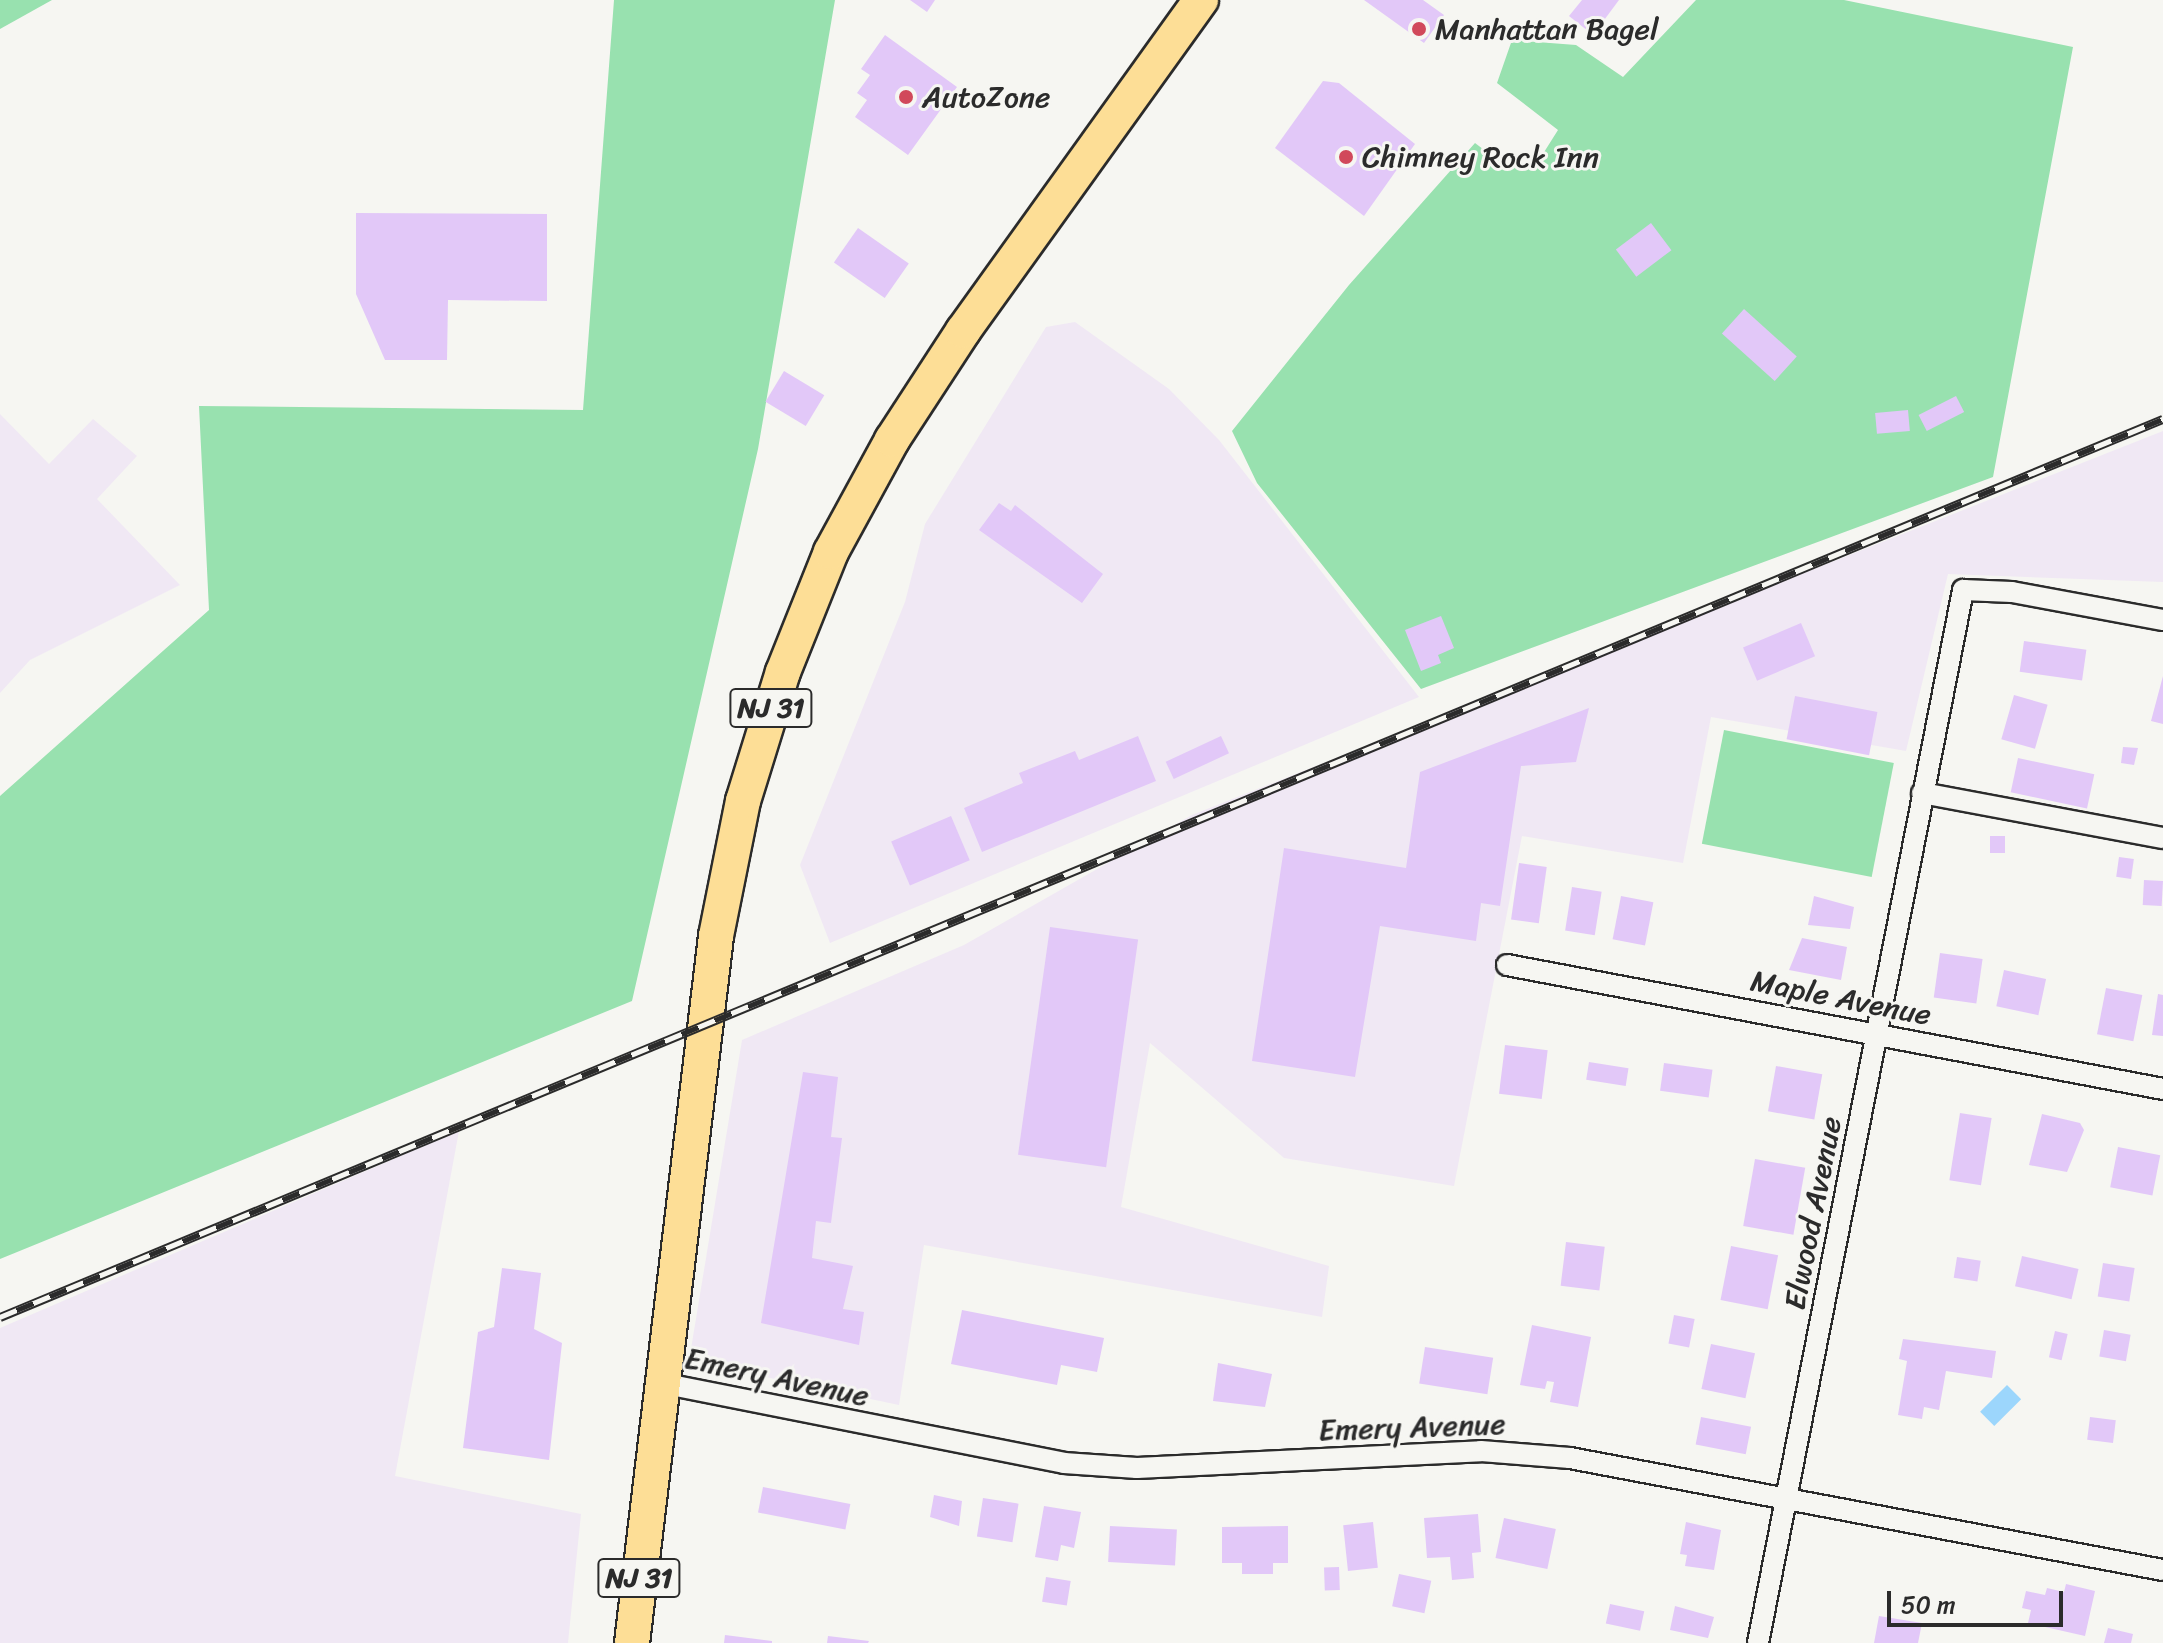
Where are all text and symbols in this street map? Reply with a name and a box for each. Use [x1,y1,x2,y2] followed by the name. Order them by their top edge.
[1435,11,1659,47] place label: Manhattan Bagel
[1410,20,1428,38] marker: Manhattan Bagel
[922,79,1050,115] place label: AutoZone
[897,88,915,106] marker: AutoZone
[1362,139,1599,175] place label: Chimney Rock Inn
[1337,148,1355,166] marker: Chimney Rock Inn
[729,684,813,732] road number: NJ 31
[1748,963,1934,1033] street label: Maple Avenue
[1777,1113,1849,1313] street label: Elwood Avenue
[682,1340,872,1414] street label: Emery Avenue
[1318,1406,1506,1448] street label: Emery Avenue
[597,1554,681,1602] road number: NJ 31
[1891,1575,2067,1625] scale bar
[1901,1584,1956,1626] text: 50 m

